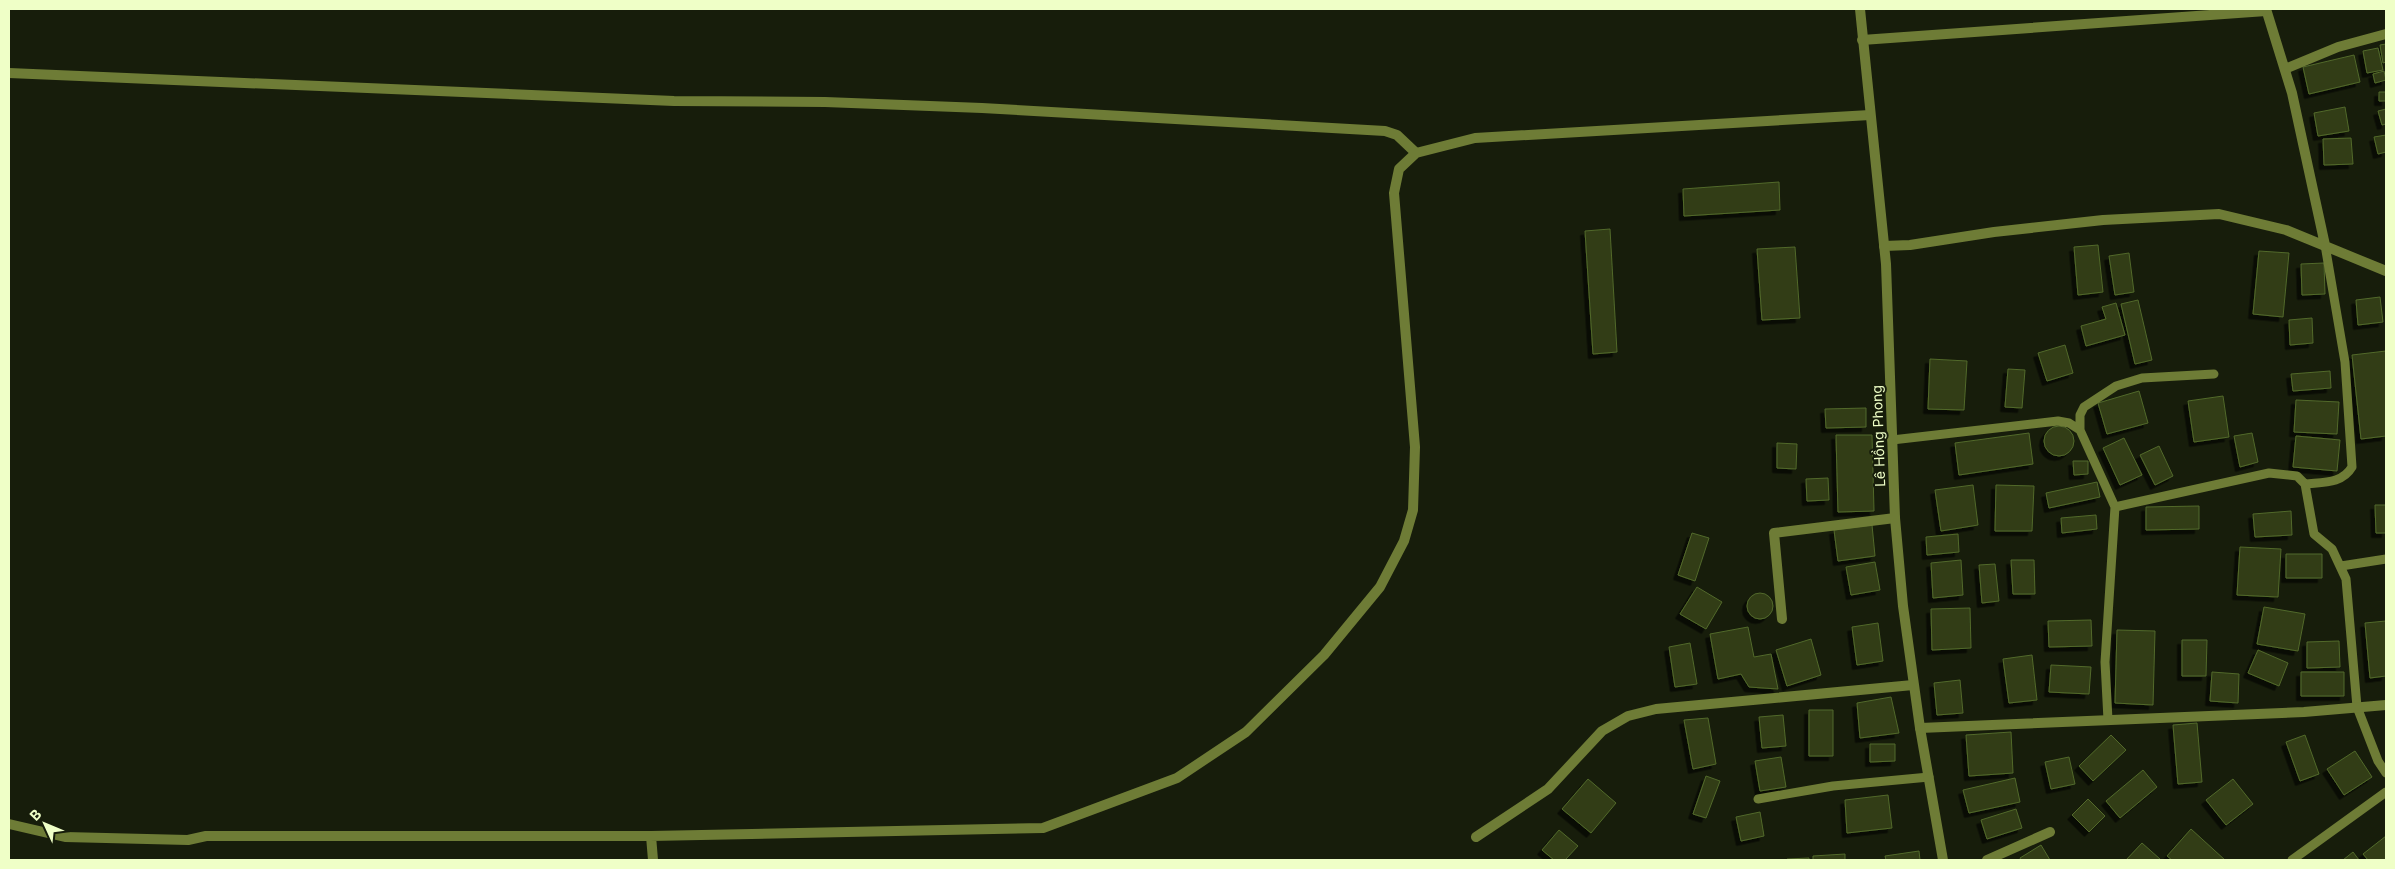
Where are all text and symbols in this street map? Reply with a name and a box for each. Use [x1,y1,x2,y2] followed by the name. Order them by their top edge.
[1868,385,1888,487] street label: Lê Hồng Phong
[20,799,70,849] north arrow
[26,805,45,824] text: B

